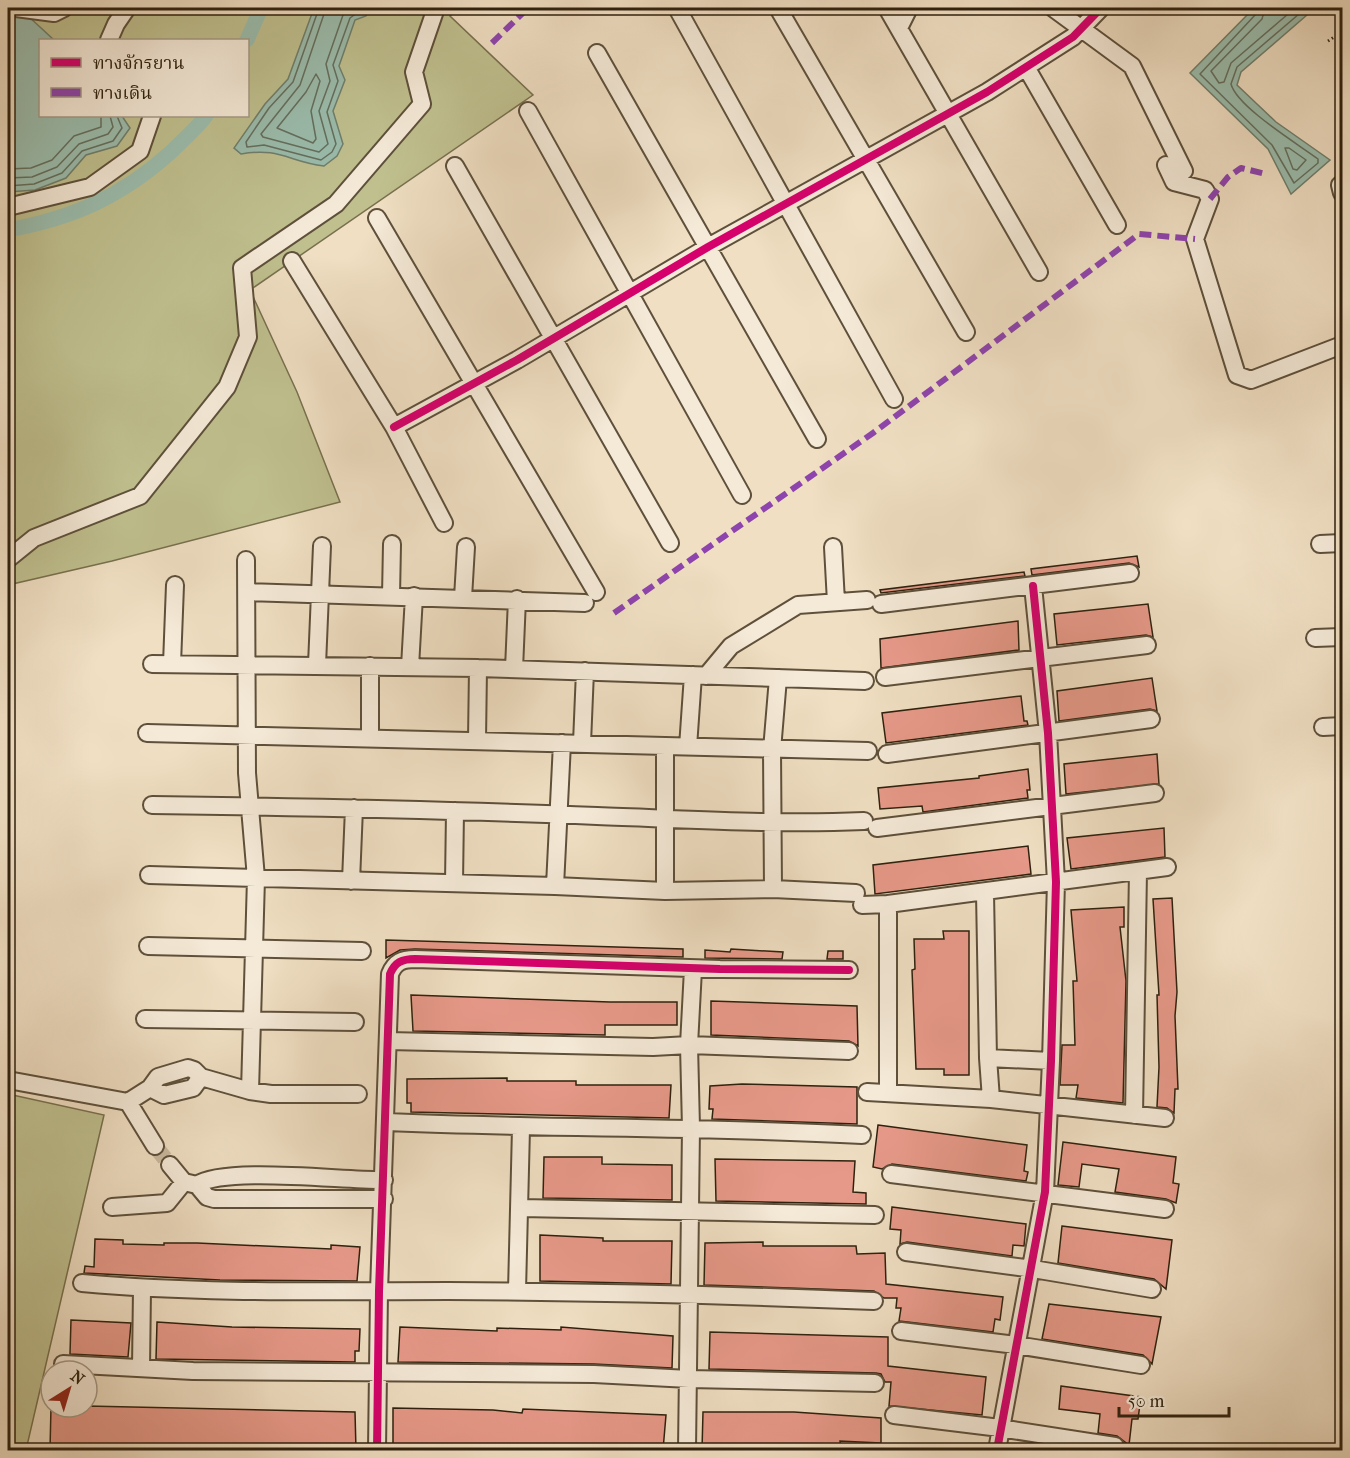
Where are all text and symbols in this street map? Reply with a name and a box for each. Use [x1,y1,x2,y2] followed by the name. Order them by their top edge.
[39,39,249,117] legend
[93,53,184,74] text: ทางจักรยาน
[93,83,152,104] text: ทางเดิน
[39,1359,99,1419] north arrow
[67,1366,89,1389] text: N
[1119,1380,1228,1418] scale bar
[1128,1391,1165,1412] text: 50 m

